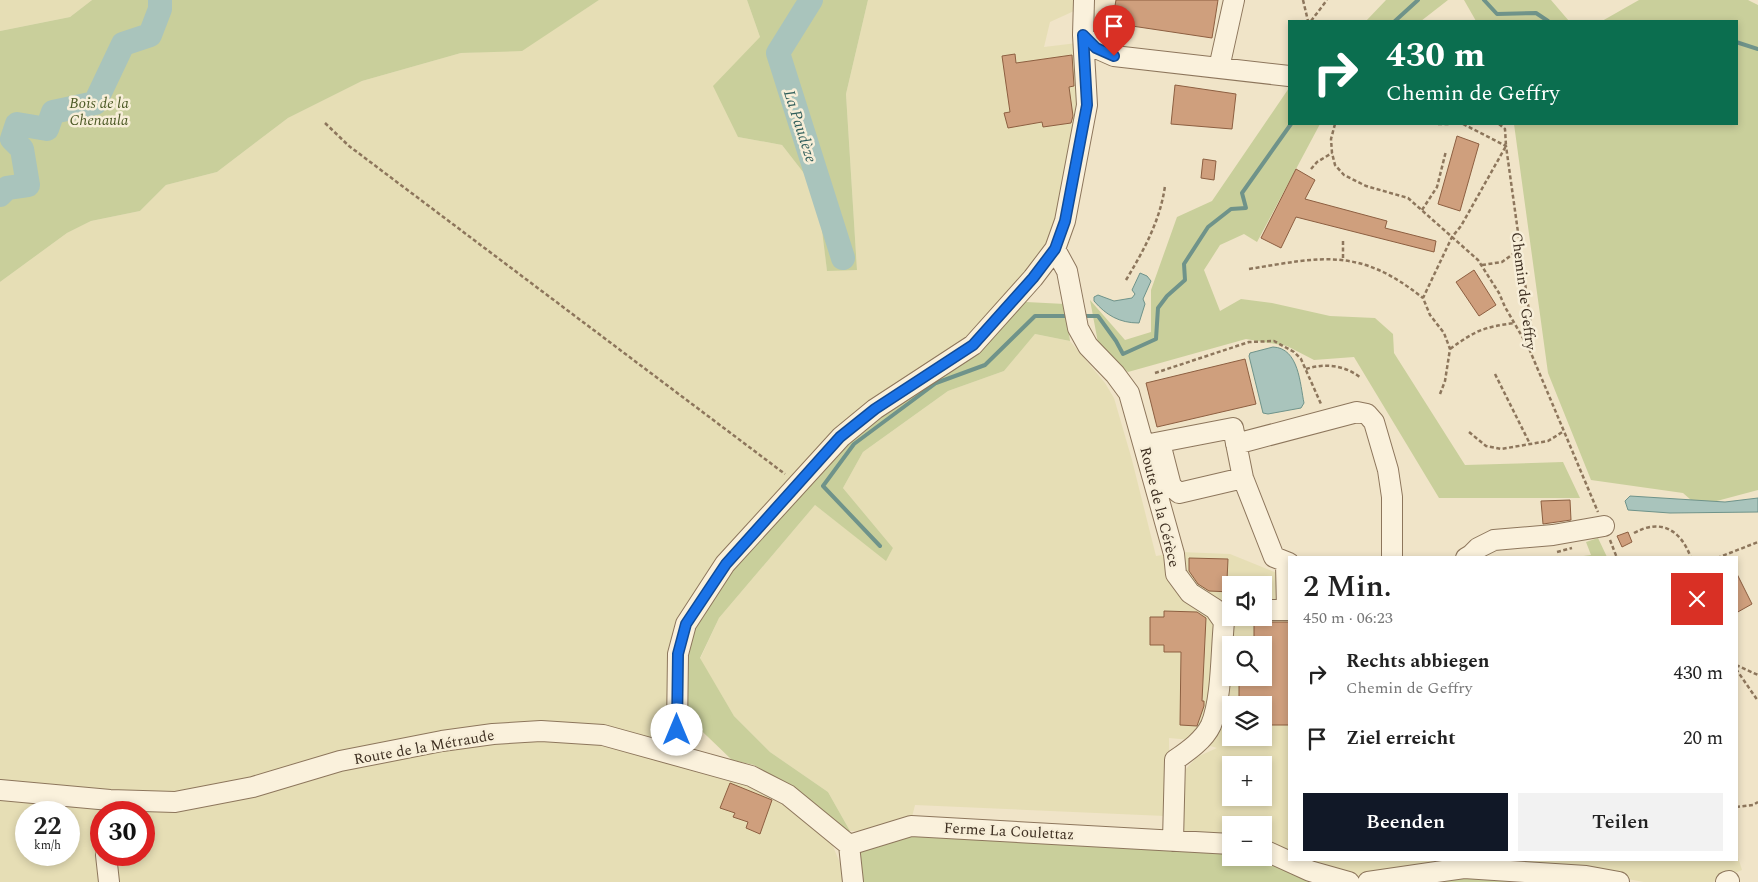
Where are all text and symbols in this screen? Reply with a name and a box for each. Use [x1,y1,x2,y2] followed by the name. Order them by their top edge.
[1093,5,1135,56] pin
[1100,12,1128,40] icon: arrive
[1386,29,1485,82] text: 430 m
[1303,40,1368,105] icon: right
[1386,77,1560,110] text: Chemin de Geffry
[777,87,823,166] water label: La Paudèze
[69,92,129,132] park label: Bois de la Chenaula
[1505,231,1542,352] street label: Chemin de Geffry
[1133,444,1186,570] street label: Route de la Cérèce
[1303,564,1392,610] text: 2 Min.
[1671,573,1723,625] button: close
[1222,576,1272,866] map controls
[1222,576,1272,626] button: sound
[1303,606,1393,630] text: 450 m · 06:23
[1222,636,1272,686] button: search
[1346,647,1490,676] text: Rechts abbiegen
[1673,659,1723,688] text: 430 m
[1303,660,1331,688] icon: right
[1346,676,1472,700] text: Chemin de Geffry
[1222,696,1272,746] button: layers
[650,703,702,755] position arrow
[352,724,496,771] street label: Route de la Métraude
[1346,724,1456,753] text: Ziel erreicht
[1683,724,1723,753] text: 20 m
[1303,725,1331,753] icon: arrive
[1222,756,1272,806] button: +
[1303,793,1508,851] button: Beenden
[1518,793,1723,851] button: Teilen
[90,801,155,866] speed limit sign: 30
[33,808,62,846] text: 22
[1222,816,1272,866] button: −
[943,817,1075,846] street label: Ferme La Coulettaz
[34,836,61,855] text: km/h

